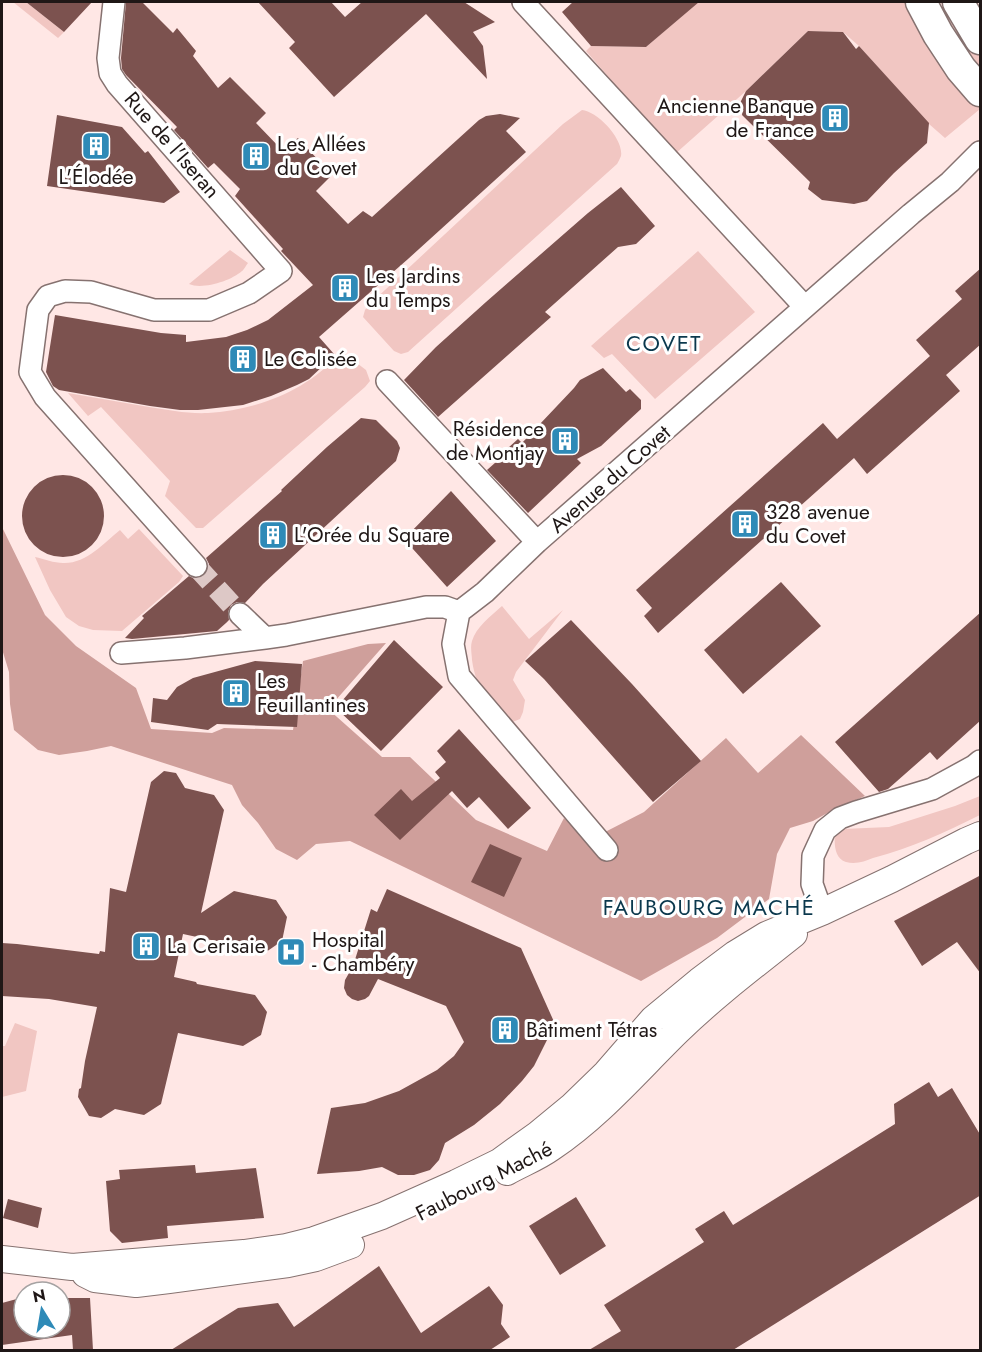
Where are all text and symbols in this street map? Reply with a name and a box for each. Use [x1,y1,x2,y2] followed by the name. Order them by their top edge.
[117,85,227,205] street label: Rue de l'Iseran
[657,91,814,145] place label: Ancienne Banque de France
[819,102,851,134] building icon: Ancienne Banque de France
[277,129,366,183] place label: Les Allées du Covet
[80,130,112,162] building icon: L'Élodée
[240,140,272,172] building icon: Les Allées du Covet
[59,162,134,192] place label: L'Élodée
[366,261,460,315] place label: Les Jardins du Temps
[329,272,361,304] building icon: Les Jardins du Temps
[626,327,702,359] district label: COVET
[227,343,259,375] building icon: Le Colisée
[264,344,357,374] place label: Le Colisée
[446,414,545,468] place label: Résidence de Montjay
[543,418,677,540] street label: Avenue du Covet
[549,425,581,457] building icon: Résidence de Montjay
[766,497,870,551] place label: 328 avenue du Covet
[729,508,761,540] building icon: 328 avenue du Covet
[257,519,289,551] building icon: L'Orée du Square
[294,520,450,550] place label: L'Orée du Square
[257,666,366,720] place label: Les Feuillantines
[220,677,252,709] building icon: Les Feuillantines
[603,891,815,923] district label: FAUBOURG MACHÉ
[312,925,415,979] place label: Hospital - Chambéry
[130,930,162,962] building icon: La Cerisaie
[167,931,266,961] place label: La Cerisaie
[275,936,307,968] hospital icon: Hospital - Chambéry
[489,1014,521,1046] building icon: Bâtiment Tétras
[526,1015,657,1045] place label: Bâtiment Tétras
[411,1134,558,1228] street label: Faubourg Maché
[12,1280,72,1340] north arrow
[31,1283,48,1308] text: N

